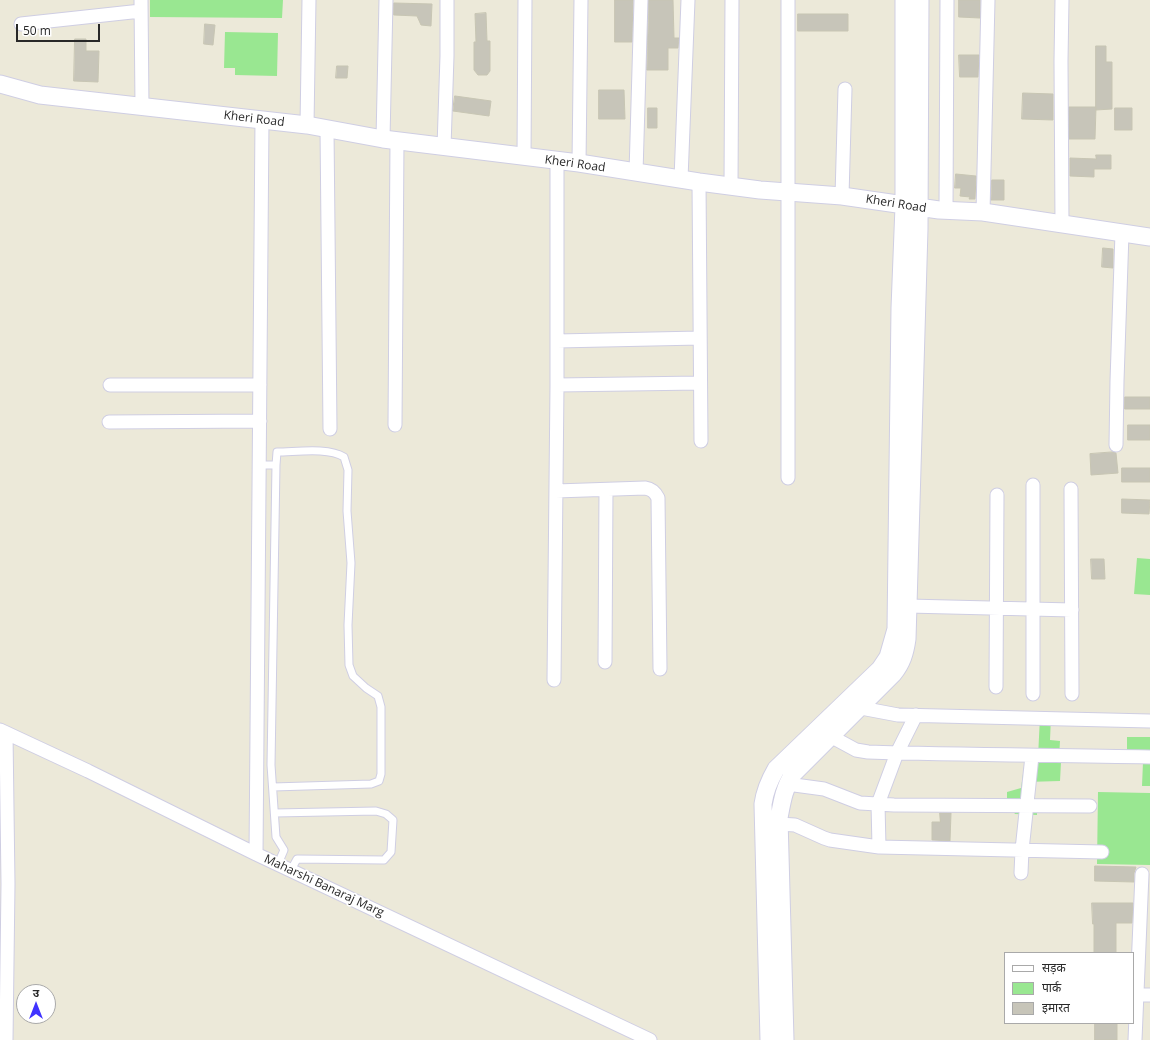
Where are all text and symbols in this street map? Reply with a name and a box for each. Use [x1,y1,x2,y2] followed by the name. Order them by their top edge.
[18,16,102,42] scale bar
[23,22,51,39] text: 50 m
[223,108,285,130] street label: Kheri Road
[544,153,606,175] street label: Kheri Road
[865,192,927,216] street label: Kheri Road
[262,852,386,920] street label: Maharshi Banaraj Marg
[1004,952,1134,1024] legend
[1042,959,1066,976] text: सड़क
[1042,979,1061,996] text: पार्क
[16,984,56,1024] north arrow
[33,985,39,1000] text: उ
[1042,999,1070,1016] text: इमारत

